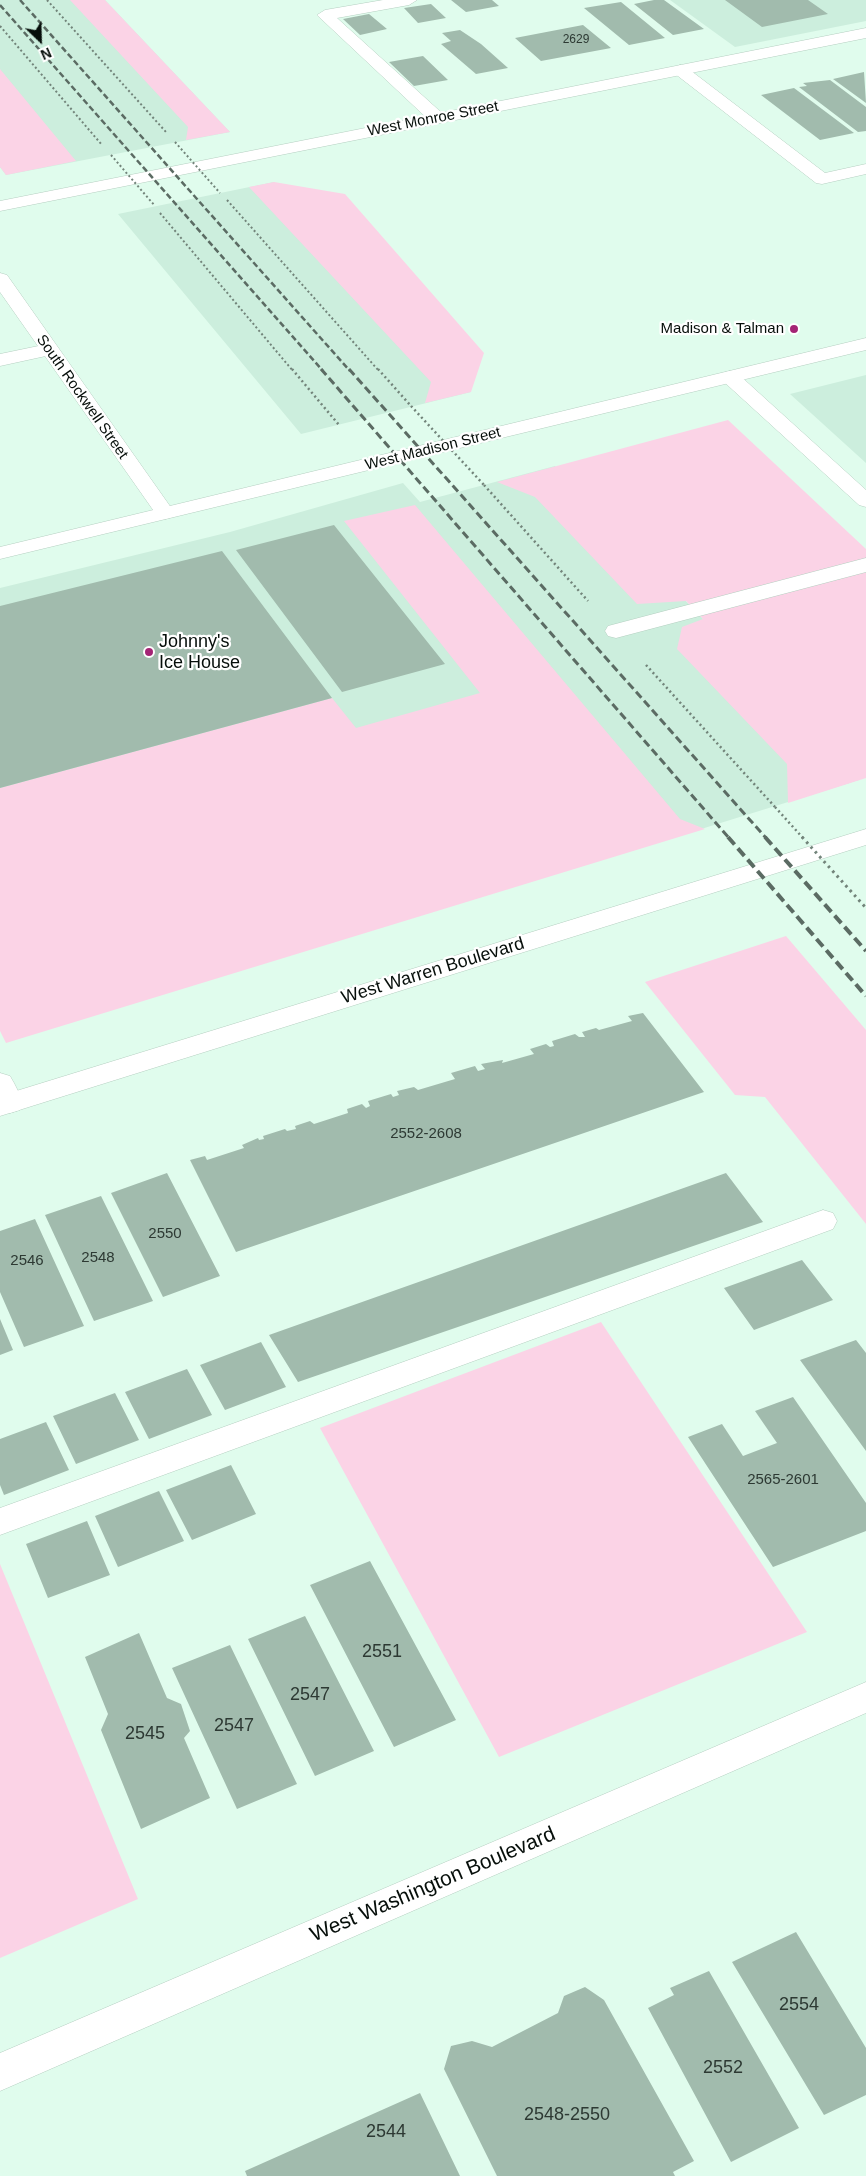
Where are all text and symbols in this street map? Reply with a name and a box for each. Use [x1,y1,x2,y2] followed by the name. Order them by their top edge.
[15,15,65,65] north arrow
[563,33,589,47] house number: 2629
[38,44,54,63] text: N
[366,97,500,141] street label: West Monroe Street
[661,320,784,338] place label: Madison & Talman
[788,323,800,335] marker: Madison & Talman
[32,331,132,463] street label: South Rockwell Street
[363,423,503,475] street label: West Madison Street
[159,631,240,674] place label: Johnny's Ice House
[143,646,155,658] marker: Johnny's Ice House
[339,933,527,1009] street label: West Warren Boulevard
[390,1125,462,1143] house number: 2552-2608
[148,1225,182,1243] house number: 2550
[81,1249,115,1267] house number: 2548
[10,1252,44,1270] house number: 2546
[747,1471,819,1489] house number: 2565-2601
[362,1641,402,1663] house number: 2551
[290,1684,330,1706] house number: 2547
[214,1715,254,1737] house number: 2547
[125,1723,165,1745] house number: 2545
[307,1822,559,1948] street label: West Washington Boulevard
[779,1994,819,2016] house number: 2554
[703,2057,743,2079] house number: 2552
[524,2104,610,2126] house number: 2548-2550
[366,2121,406,2143] house number: 2544

